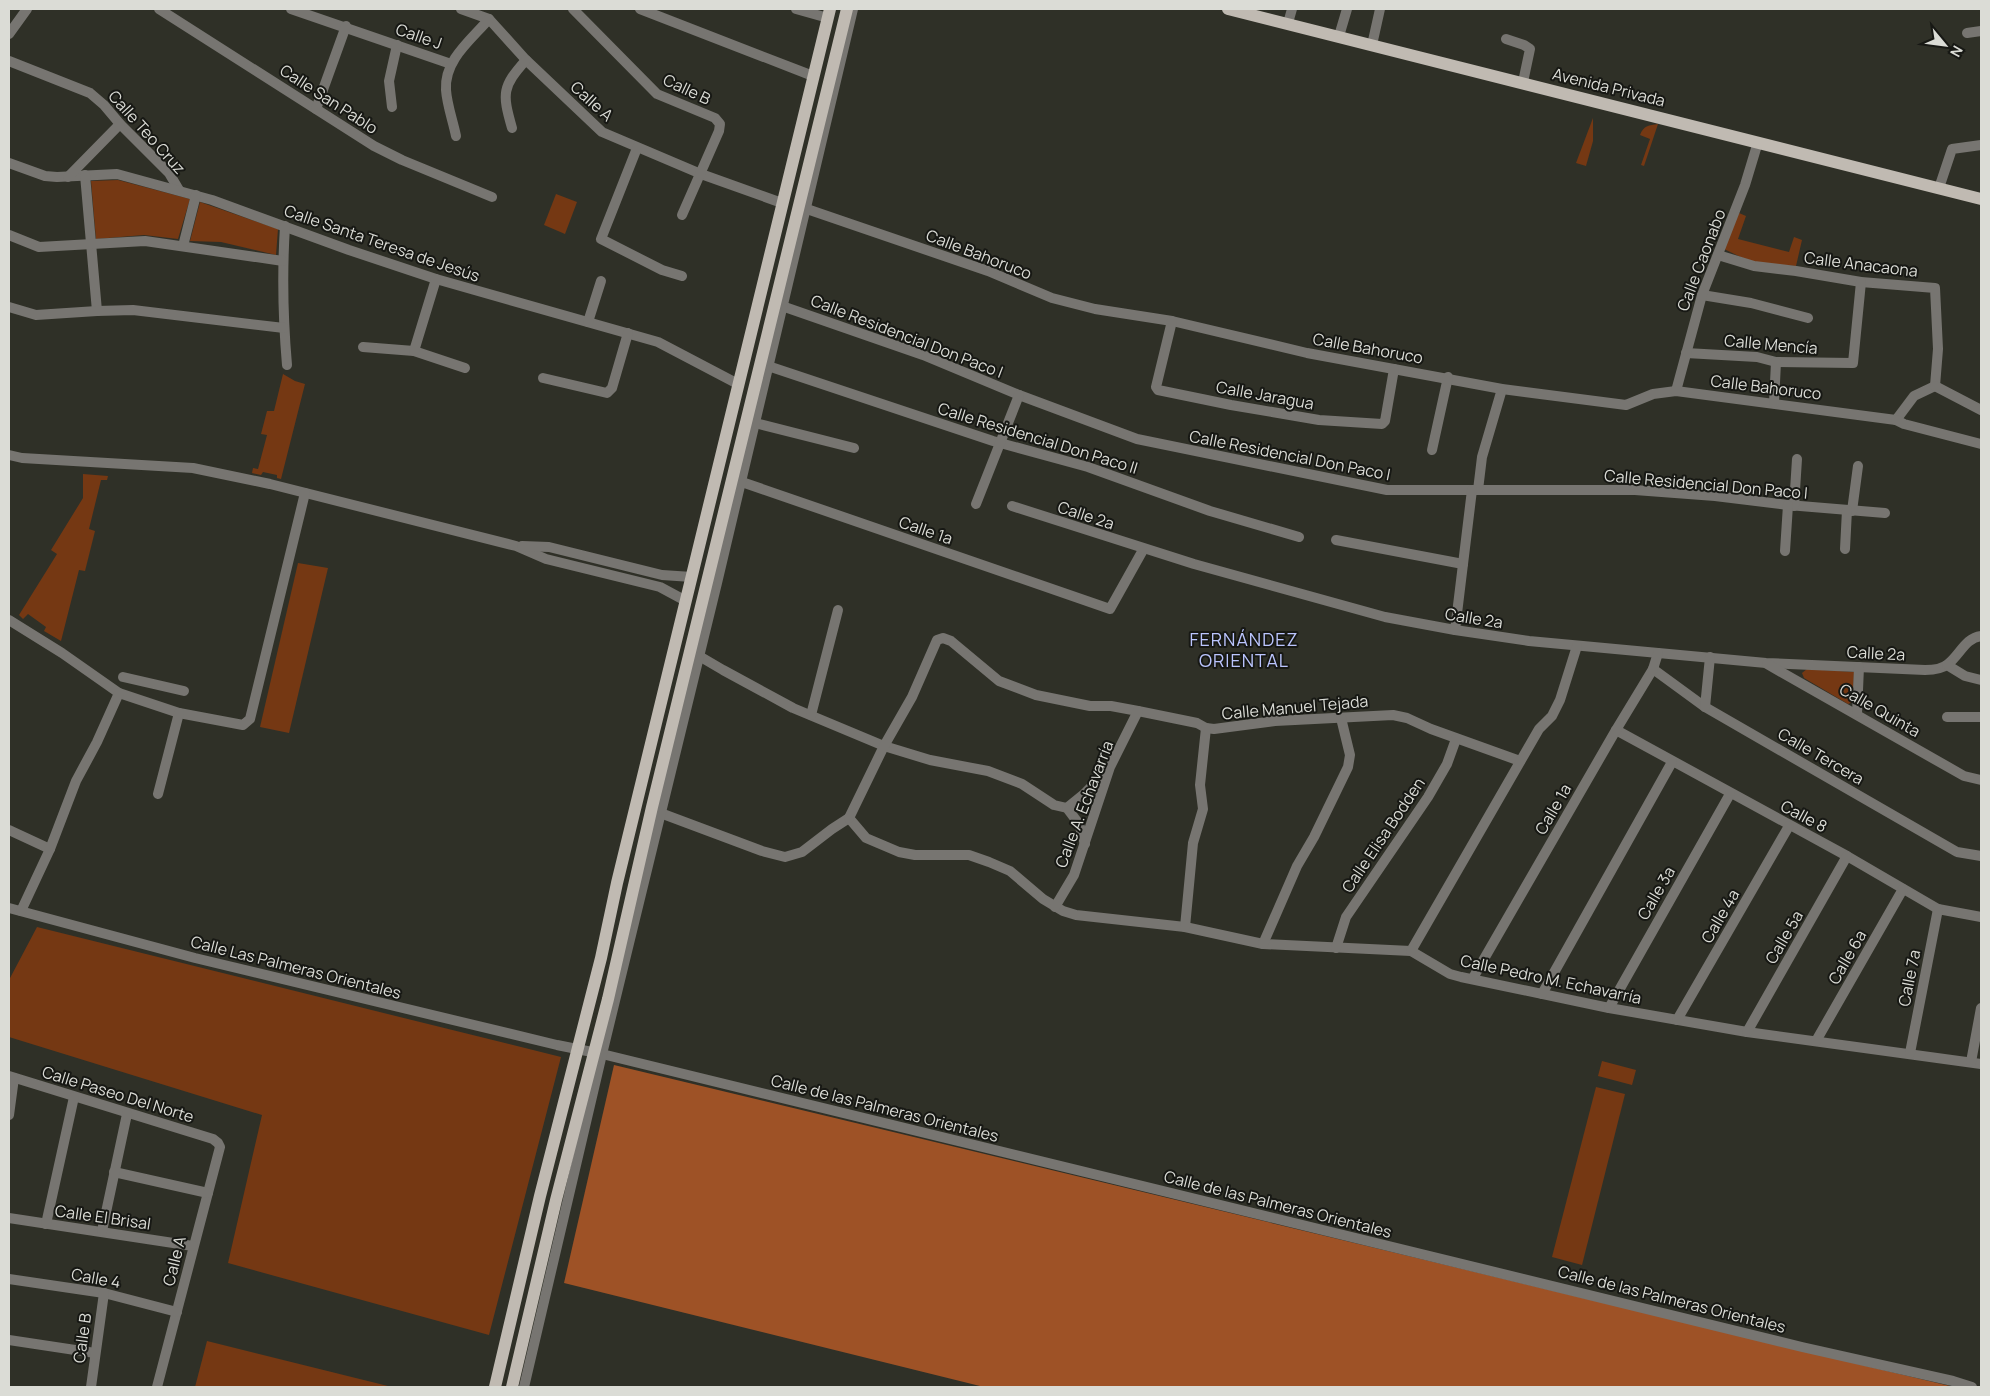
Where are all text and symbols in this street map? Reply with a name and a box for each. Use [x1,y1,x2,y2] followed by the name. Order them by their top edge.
[393,18,445,54] street label: Calle J
[1920,20,1970,70] north arrow
[1946,43,1968,61] text: N
[276,59,382,139] street label: Calle San Pablo
[1550,62,1668,112] street label: Avenida Privada
[660,68,715,110] street label: Calle B
[566,76,618,126] street label: Calle A
[103,85,191,179] street label: Calle Teo Cruz
[281,199,483,287] street label: Calle Santa Teresa de Jesús
[1671,206,1731,314] street label: Calle Caonabo
[923,224,1035,284] street label: Calle Bahoruco
[1803,246,1919,282] street label: Calle Anacaona
[808,289,1006,383] street label: Calle Residencial Don Paco I
[1311,327,1425,369] street label: Calle Bahoruco
[1723,329,1819,359] street label: Calle Mencía
[1709,369,1823,405] street label: Calle Bahoruco
[1214,376,1316,414] street label: Calle Jaragua
[935,397,1141,479] street label: Calle Residencial Don Paco II
[1188,425,1392,485] street label: Calle Residencial Don Paco I
[1603,464,1809,504] street label: Calle Residencial Don Paco I
[1055,496,1117,534] street label: Calle 2a
[896,511,956,549] street label: Calle 1a
[1443,603,1505,633] street label: Calle 2a
[1189,627,1299,672] district label: FERNÁNDEZ ORIENTAL
[1846,640,1906,666] street label: Calle 2a
[1836,678,1924,742] street label: Calle Quinta
[1221,690,1369,724] street label: Calle Manuel Tejada
[1774,723,1868,789] street label: Calle Tercera
[1050,737,1118,871] street label: Calle A. Echavarría
[1336,773,1430,897] street label: Calle Elisa Bodden
[1530,779,1576,839] street label: Calle 1a
[1777,795,1831,837] street label: Calle 8
[1632,862,1680,924] street label: Calle 3a
[1696,885,1744,947] street label: Calle 4a
[1760,906,1808,968] street label: Calle 5a
[1823,926,1871,988] street label: Calle 6a
[188,930,404,1004] street label: Calle Las Palmeras Orientales
[1893,948,1925,1008] street label: Calle 7a
[1458,949,1644,1009] street label: Calle Pedro M. Echavarría
[39,1060,197,1128] street label: Calle Paseo Del Norte
[769,1069,1001,1147] street label: Calle de las Palmeras Orientales
[1162,1165,1394,1243] street label: Calle de las Palmeras Orientales
[54,1199,152,1235] street label: Calle El Brisal
[157,1234,191,1288] street label: Calle A
[1556,1260,1788,1338] street label: Calle de las Palmeras Orientales
[70,1263,122,1293] street label: Calle 4
[68,1311,96,1364] street label: Calle B

